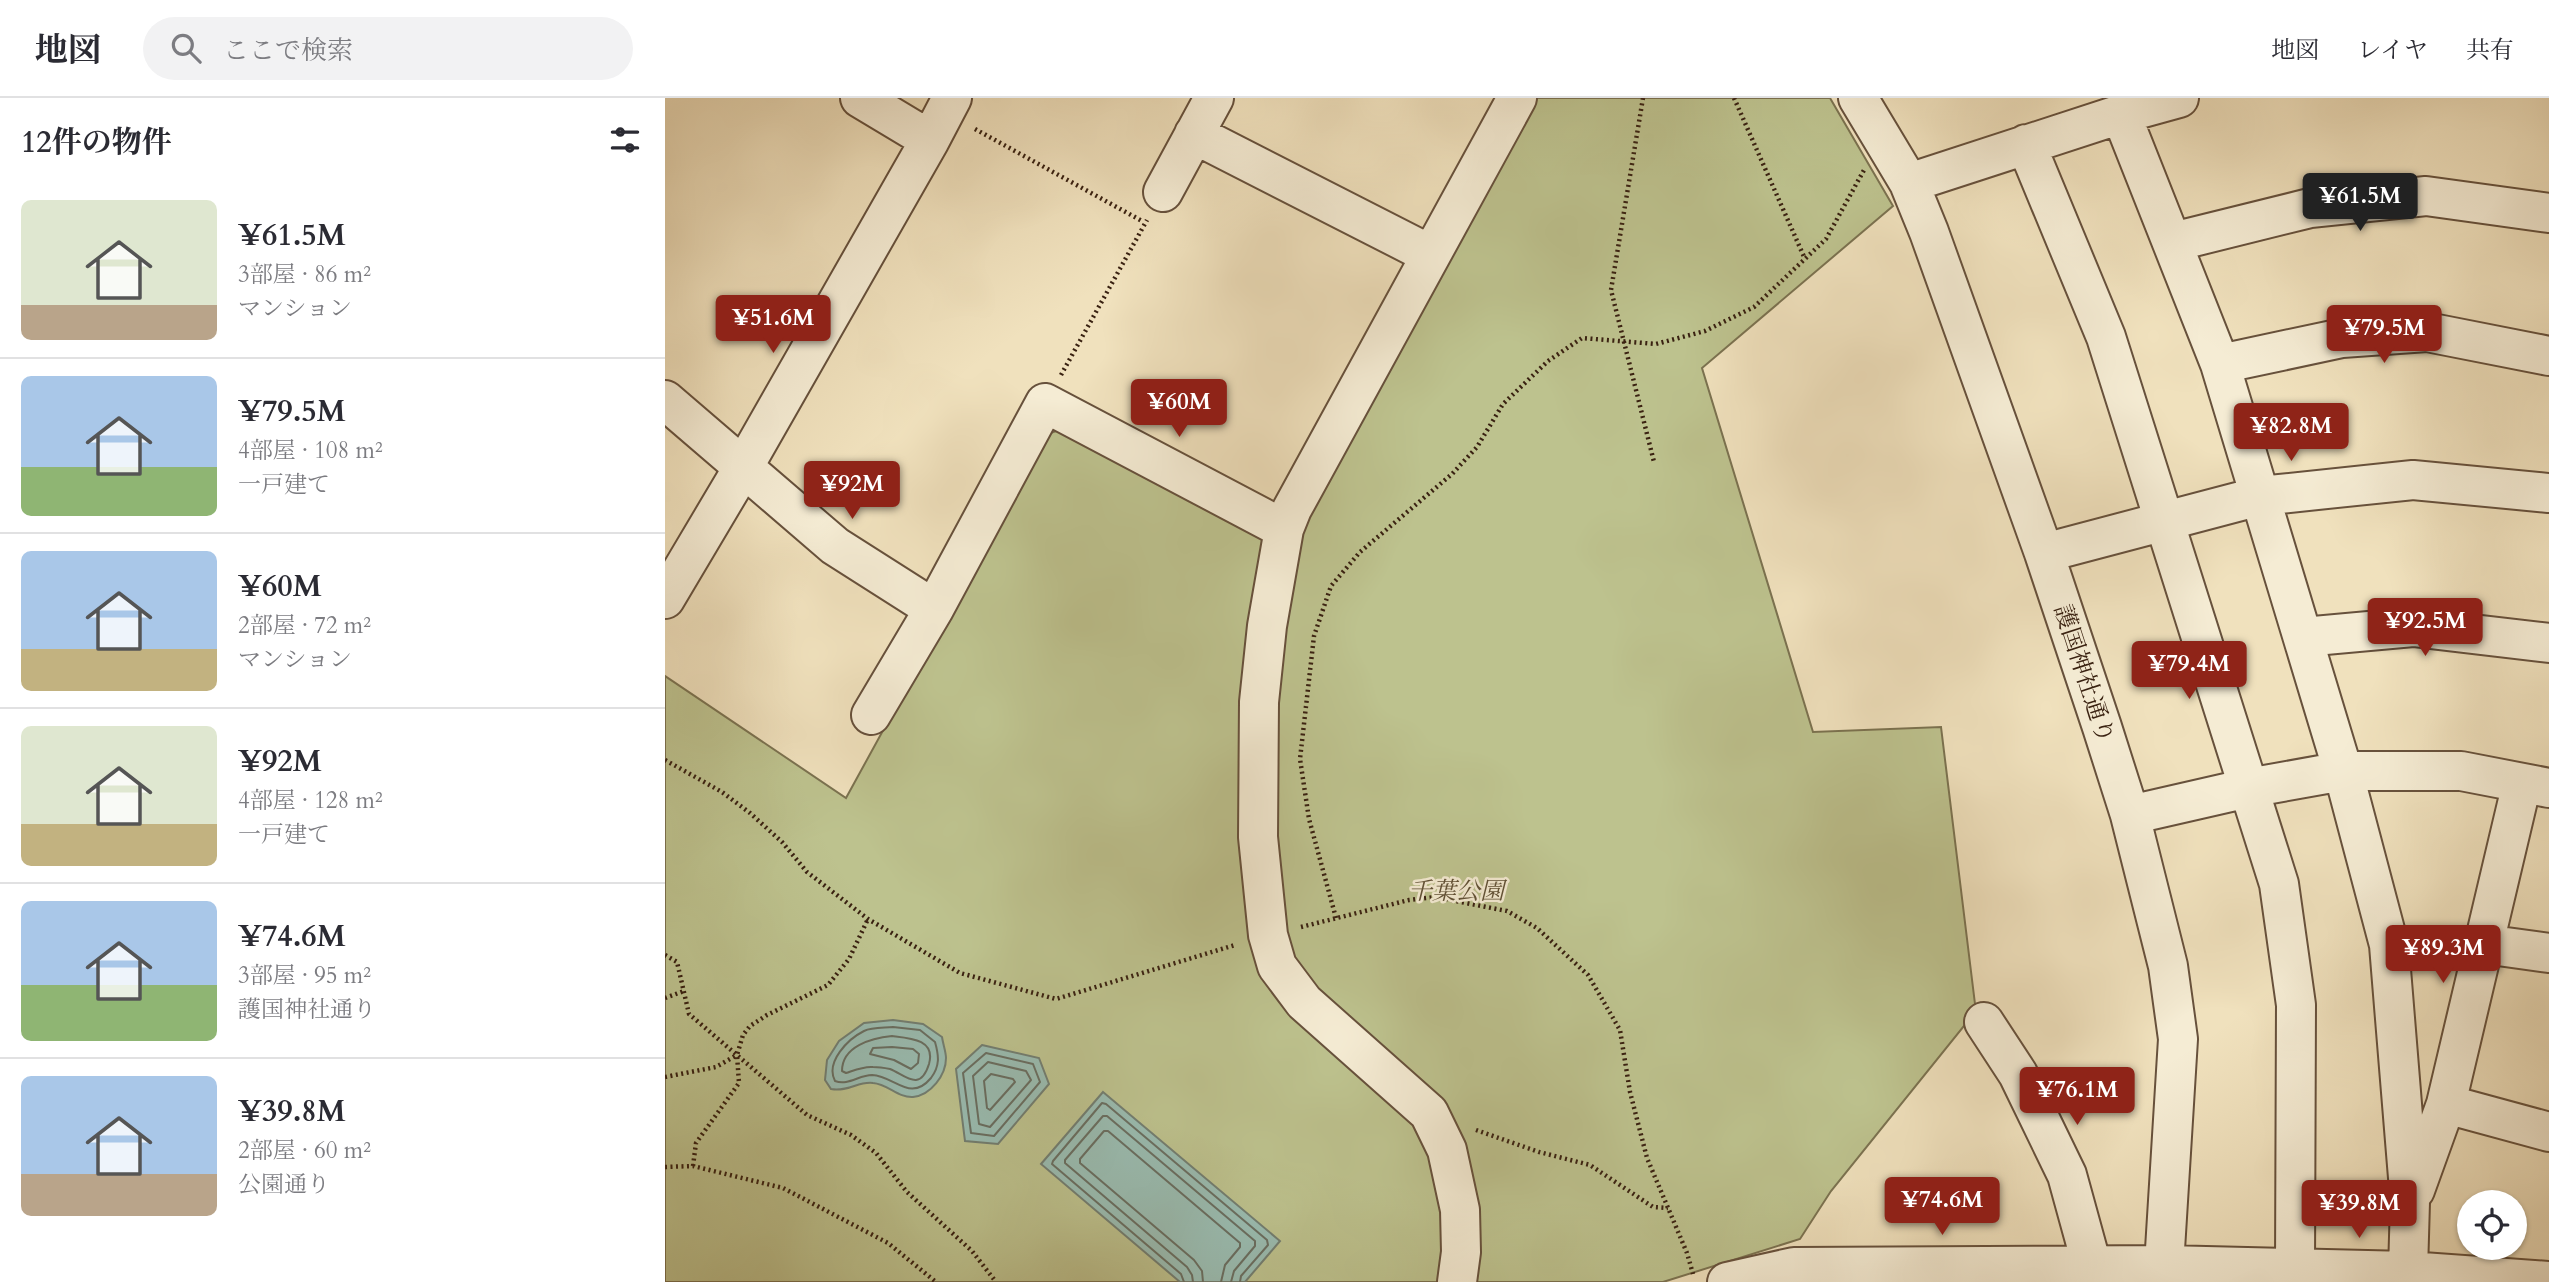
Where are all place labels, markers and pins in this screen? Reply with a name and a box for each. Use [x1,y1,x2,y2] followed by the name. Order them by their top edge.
[2303,174,2417,233] pin: ¥61.5M
[716,296,830,355] pin: ¥51.6M
[2327,306,2441,365] pin: ¥79.5M
[1138,380,1220,439] pin: ¥60M
[2234,404,2348,463] pin: ¥82.8M
[811,462,893,521] pin: ¥92M
[2368,598,2482,658] pin: ¥92.5M
[2132,642,2246,701] pin: ¥79.4M
[2386,926,2500,985] pin: ¥89.3M
[2020,1068,2134,1127] pin: ¥76.1M
[1885,1178,1999,1237] pin: ¥74.6M
[2302,1180,2416,1240] pin: ¥39.8M

